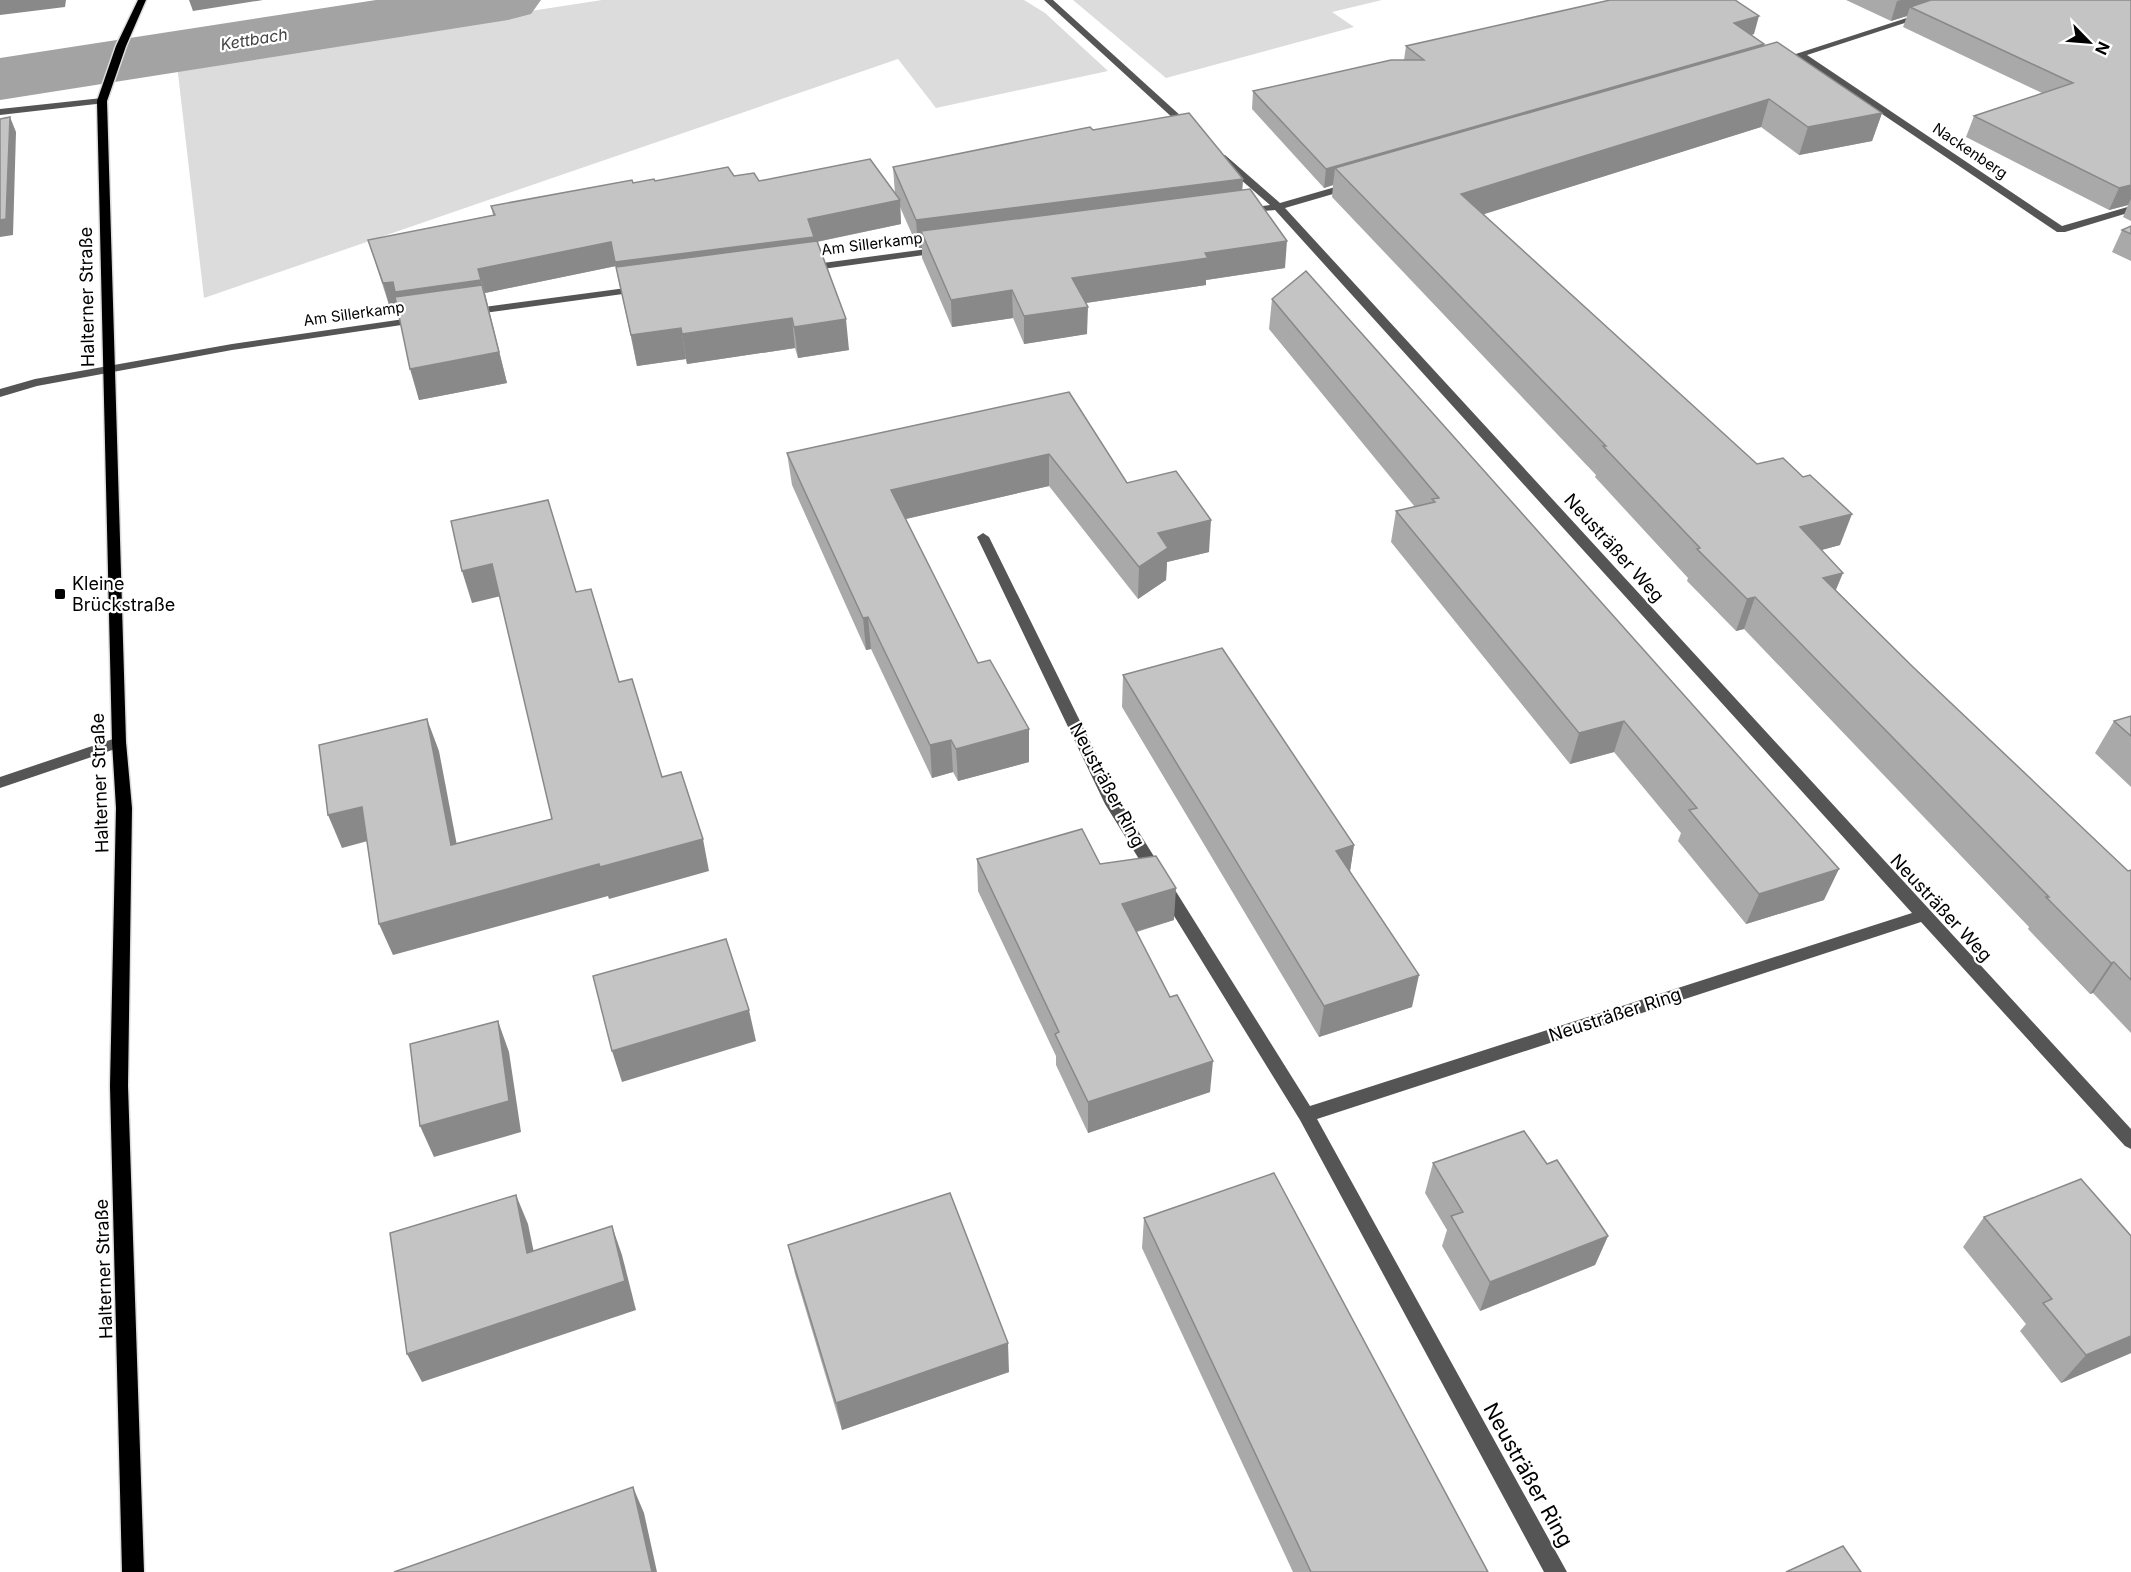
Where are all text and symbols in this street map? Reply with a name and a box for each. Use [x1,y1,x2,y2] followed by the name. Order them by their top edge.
[2059,12,2119,72] north arrow
[219,24,289,54] water label: Kettbach
[2091,39,2114,58] text: N
[1929,119,2011,183] street label: Nackenberg
[75,227,98,367] street label: Halterner Straße
[820,228,924,259] street label: Am Sillerkamp
[302,297,406,330] street label: Am Sillerkamp
[1560,489,1669,606] street label: Neusträßer Weg
[72,573,175,615] place label: Kleine Brückstraße
[53,587,67,601] marker: Kleine Brückstraße
[87,713,112,853] street label: Halterner Straße
[1066,719,1149,851] street label: Neusträßer Ring
[1886,850,1996,966] street label: Neusträßer Weg
[1546,983,1684,1046] street label: Neusträßer Ring
[91,1199,116,1339] street label: Halterner Straße
[1478,1398,1578,1551] street label: Neusträßer Ring

